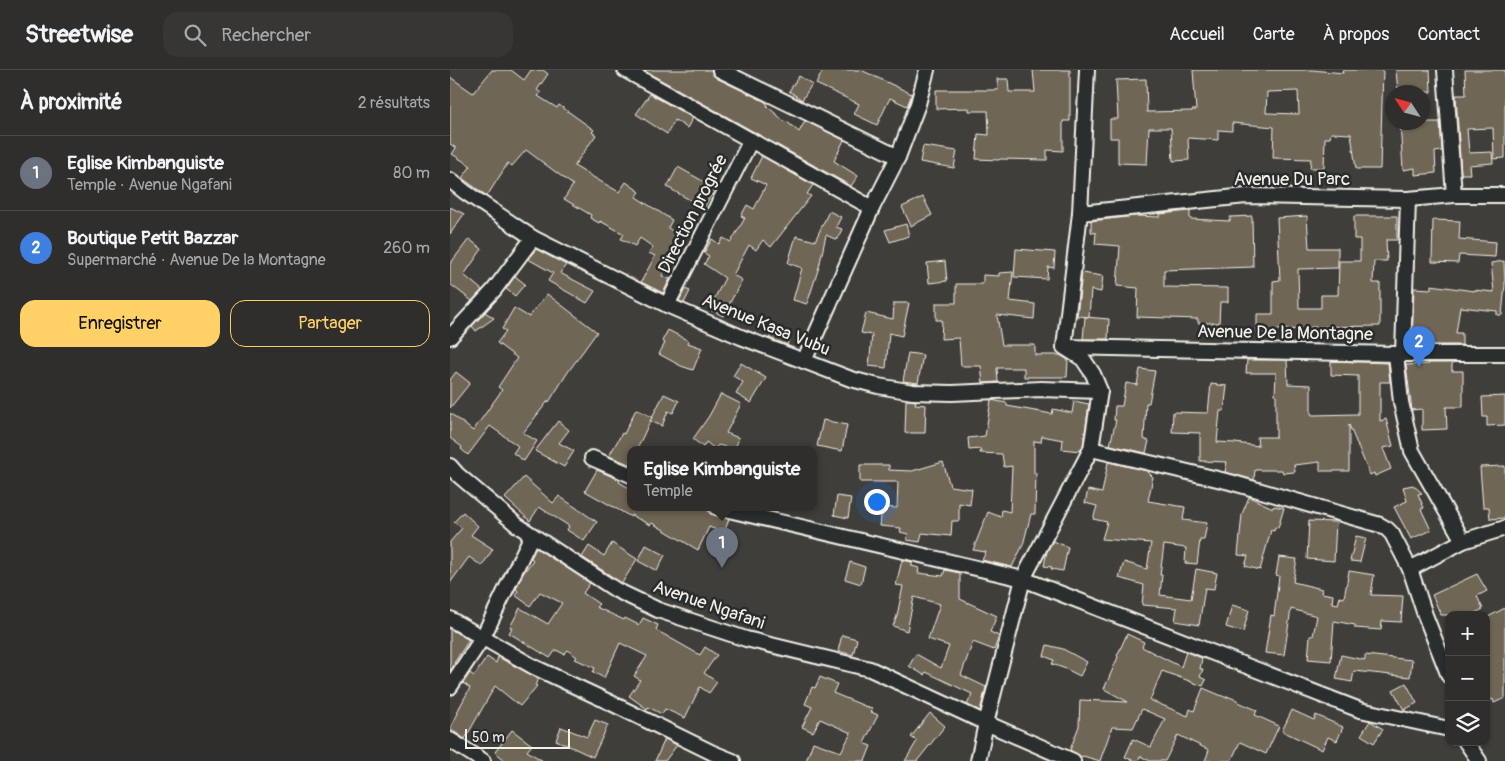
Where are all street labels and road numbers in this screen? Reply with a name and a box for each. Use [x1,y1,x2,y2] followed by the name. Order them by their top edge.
[653,150,733,277] street label: Direction progrée
[1234,168,1350,191] street label: Avenue Du Parc
[698,289,834,361] street label: Avenue Kasa Vubu
[1197,320,1373,346] street label: Avenue De la Montagne
[650,575,768,635] street label: Avenue Ngafani

